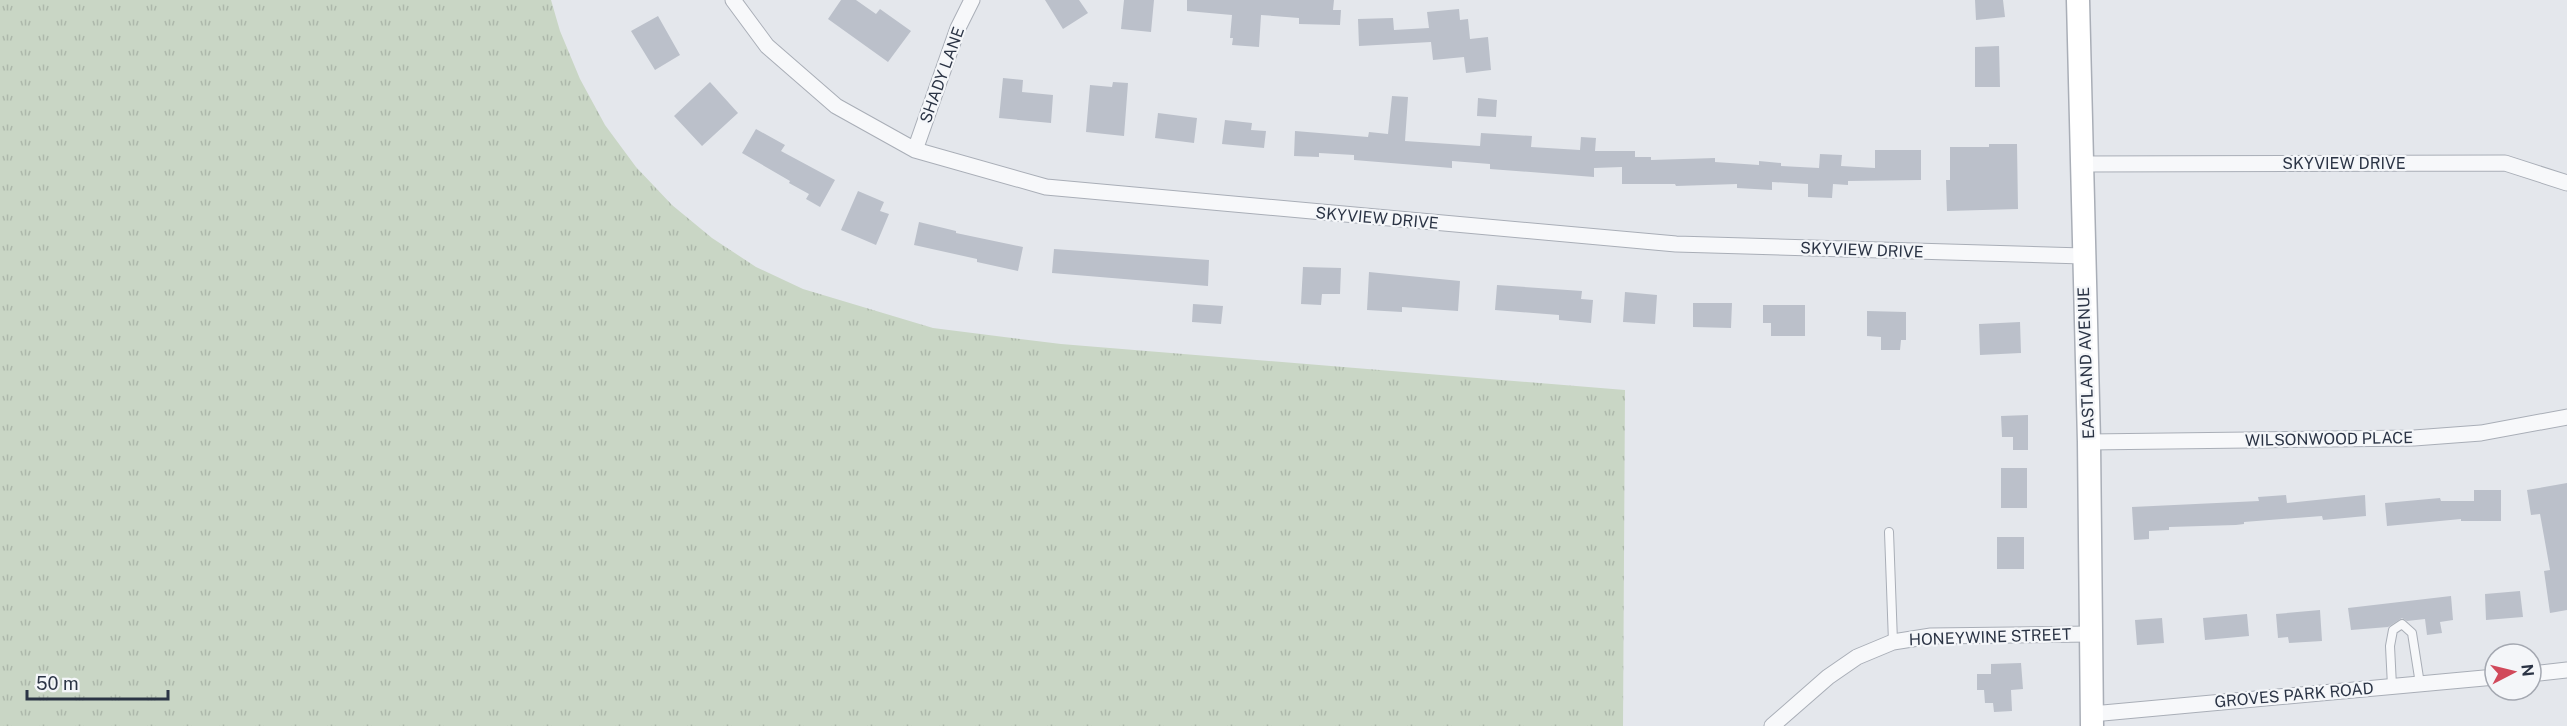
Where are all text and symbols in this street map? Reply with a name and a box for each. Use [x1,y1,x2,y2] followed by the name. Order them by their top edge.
[916,24,968,126] street label: SHADY LANE
[2282,154,2406,173] street label: SKYVIEW DRIVE
[1315,203,1439,233] street label: SKYVIEW DRIVE
[1800,238,1924,262] street label: SKYVIEW DRIVE
[2074,287,2098,439] street label: EASTLAND AVENUE
[2245,428,2413,450] street label: WILSONWOOD PLACE
[1908,625,2072,649] street label: HONEYWINE STREET
[2483,642,2543,702] north arrow
[27,663,168,701] scale bar
[2517,663,2538,678] text: N
[36,673,79,694] text: 50 m
[2214,679,2374,711] street label: GROVES PARK ROAD

